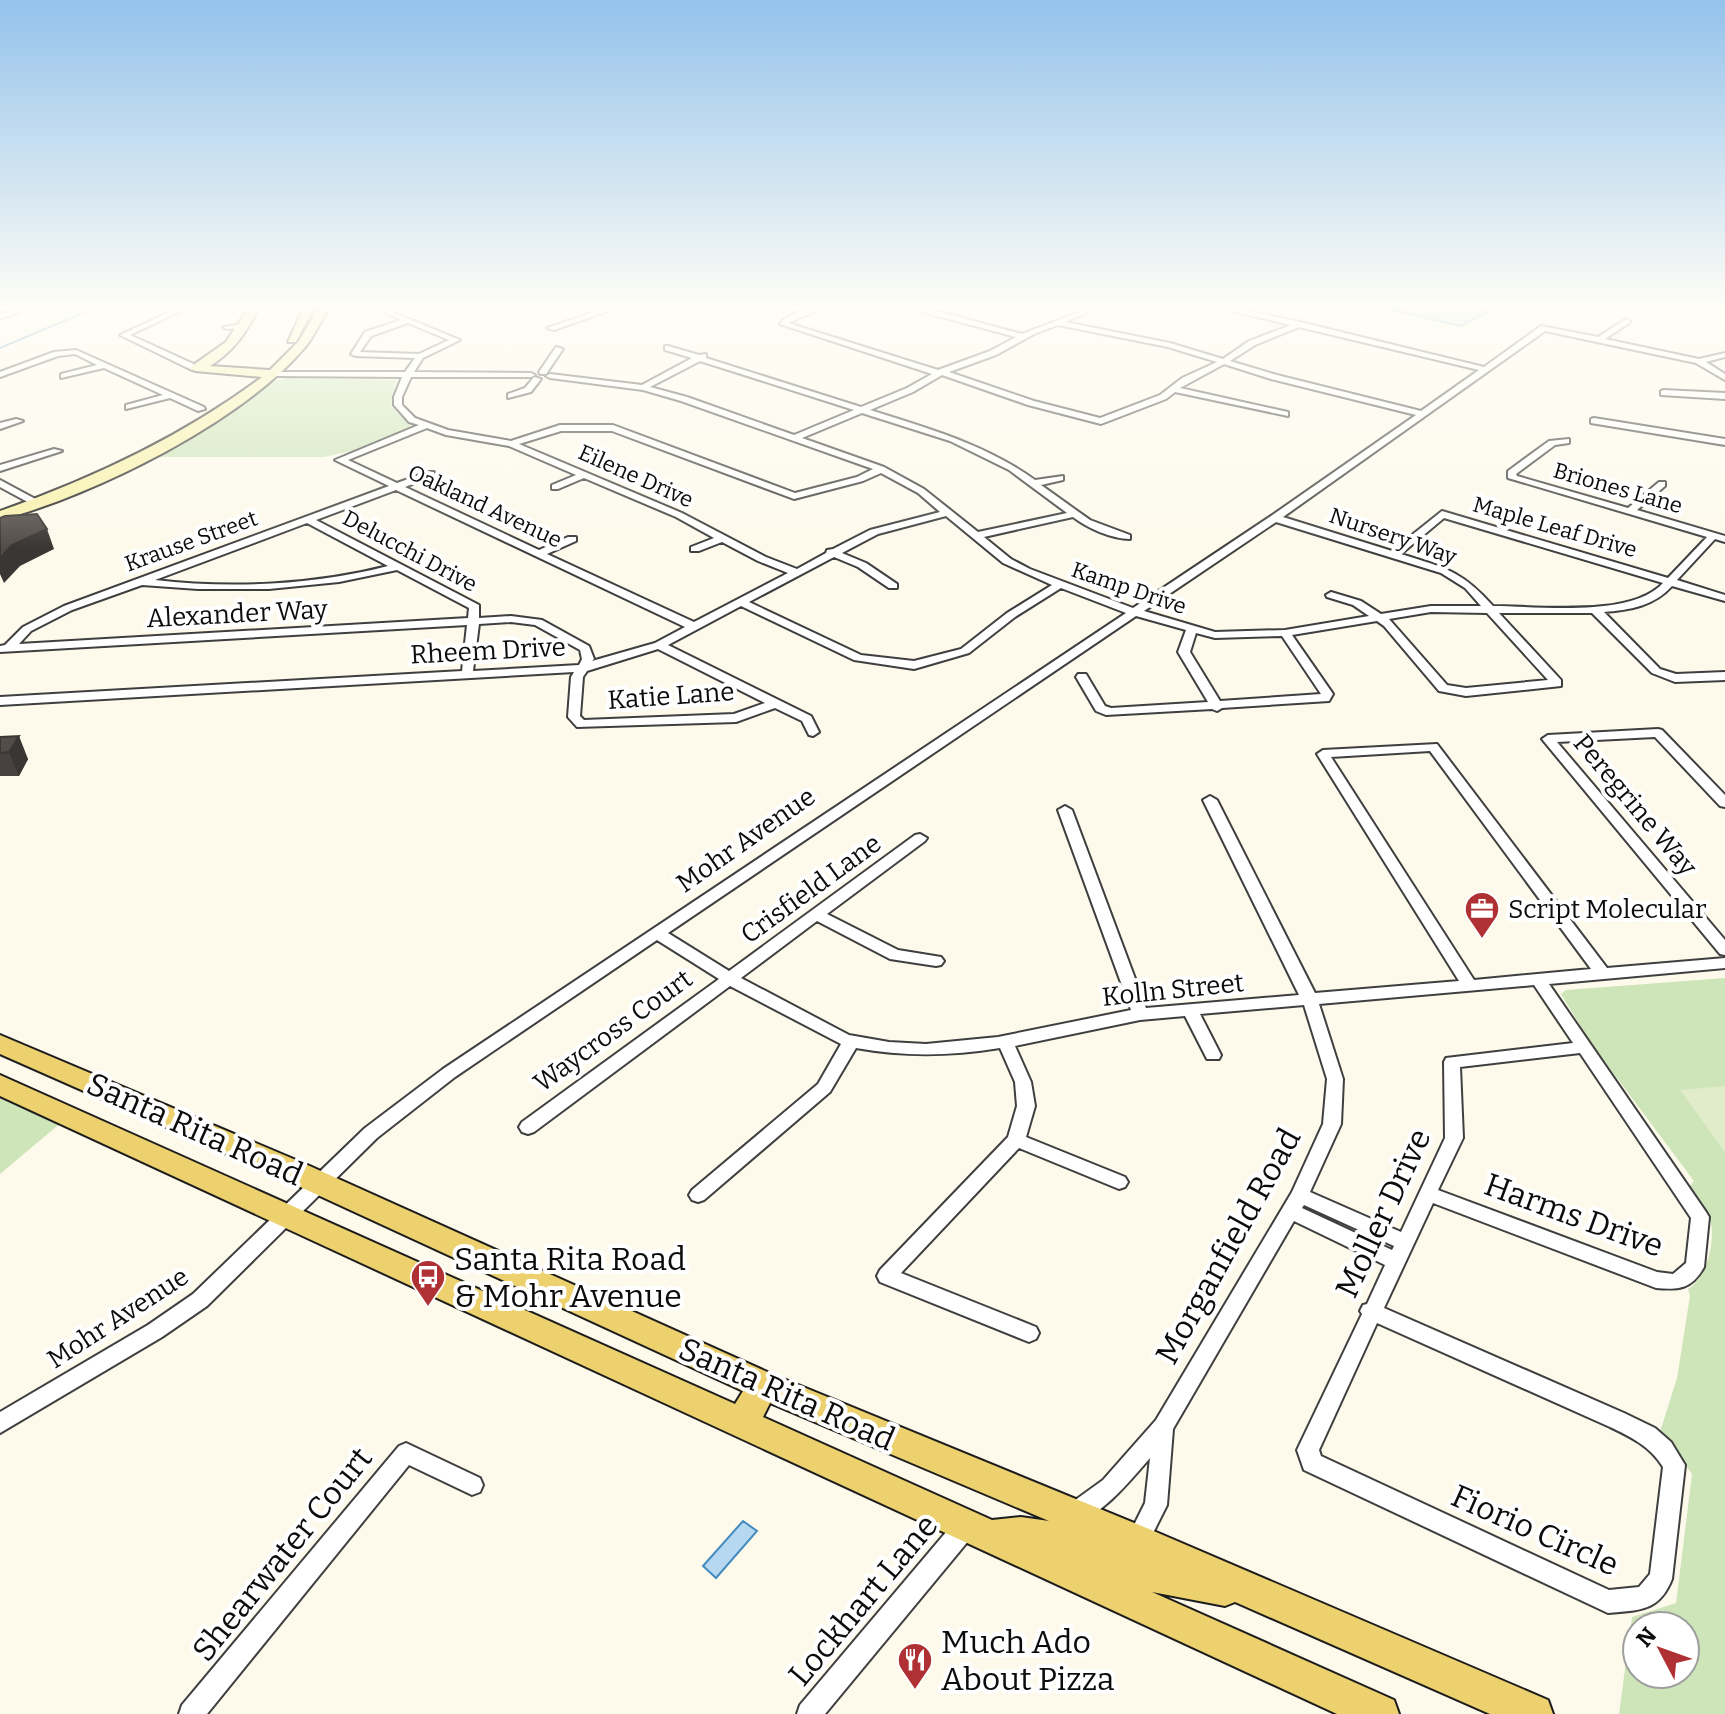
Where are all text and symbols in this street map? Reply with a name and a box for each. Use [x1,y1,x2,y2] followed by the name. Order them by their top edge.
[574,439,698,513] street label: Eilene Drive
[1550,457,1686,519] street label: Briones Lane
[404,459,566,553] street label: Oakland Avenue
[1470,491,1640,563] street label: Maple Leaf Drive
[1326,502,1461,570] street label: Nursery Way
[338,504,482,598] street label: Delucchi Drive
[121,505,261,577] street label: Krause Street
[1068,556,1190,620] street label: Kamp Drive
[146,594,329,634] street label: Alexander Way
[409,631,567,671] street label: Rheem Drive
[607,676,735,716] street label: Katie Lane
[1567,728,1703,882] street label: Peregrine Way
[671,781,821,899] street label: Mohr Avenue
[735,828,887,950] street label: Crisfield Lane
[1463,890,1501,940] office icon: Script Molecular
[1508,894,1707,925] place label: Script Molecular
[528,963,699,1099] street label: Waycross Court
[1101,967,1246,1013] street label: Kolln Street
[81,1064,309,1194] street label: Santa Rita Road
[1148,1122,1309,1370] street label: Morganfield Road
[1327,1123,1439,1303] street label: Moller Drive
[1480,1165,1668,1265] street label: Harms Drive
[454,1240,686,1315] place label: Santa Rita Road & Mohr Avenue
[409,1258,447,1308] bus stop icon: Santa Rita Road & Mohr Avenue
[42,1261,194,1375] street label: Mohr Avenue
[673,1329,901,1459] street label: Santa Rita Road
[184,1439,380,1668] street label: Shearwater Court
[1446,1476,1624,1584] street label: Fiorio Circle
[781,1507,945,1693] street label: Lockhart Lane
[1621,1610,1701,1690] north arrow
[1631,1622,1662,1652] text: N
[941,1623,1115,1698] place label: Much Ado About Pizza
[896,1641,934,1691] restaurant icon: Much Ado About Pizza

